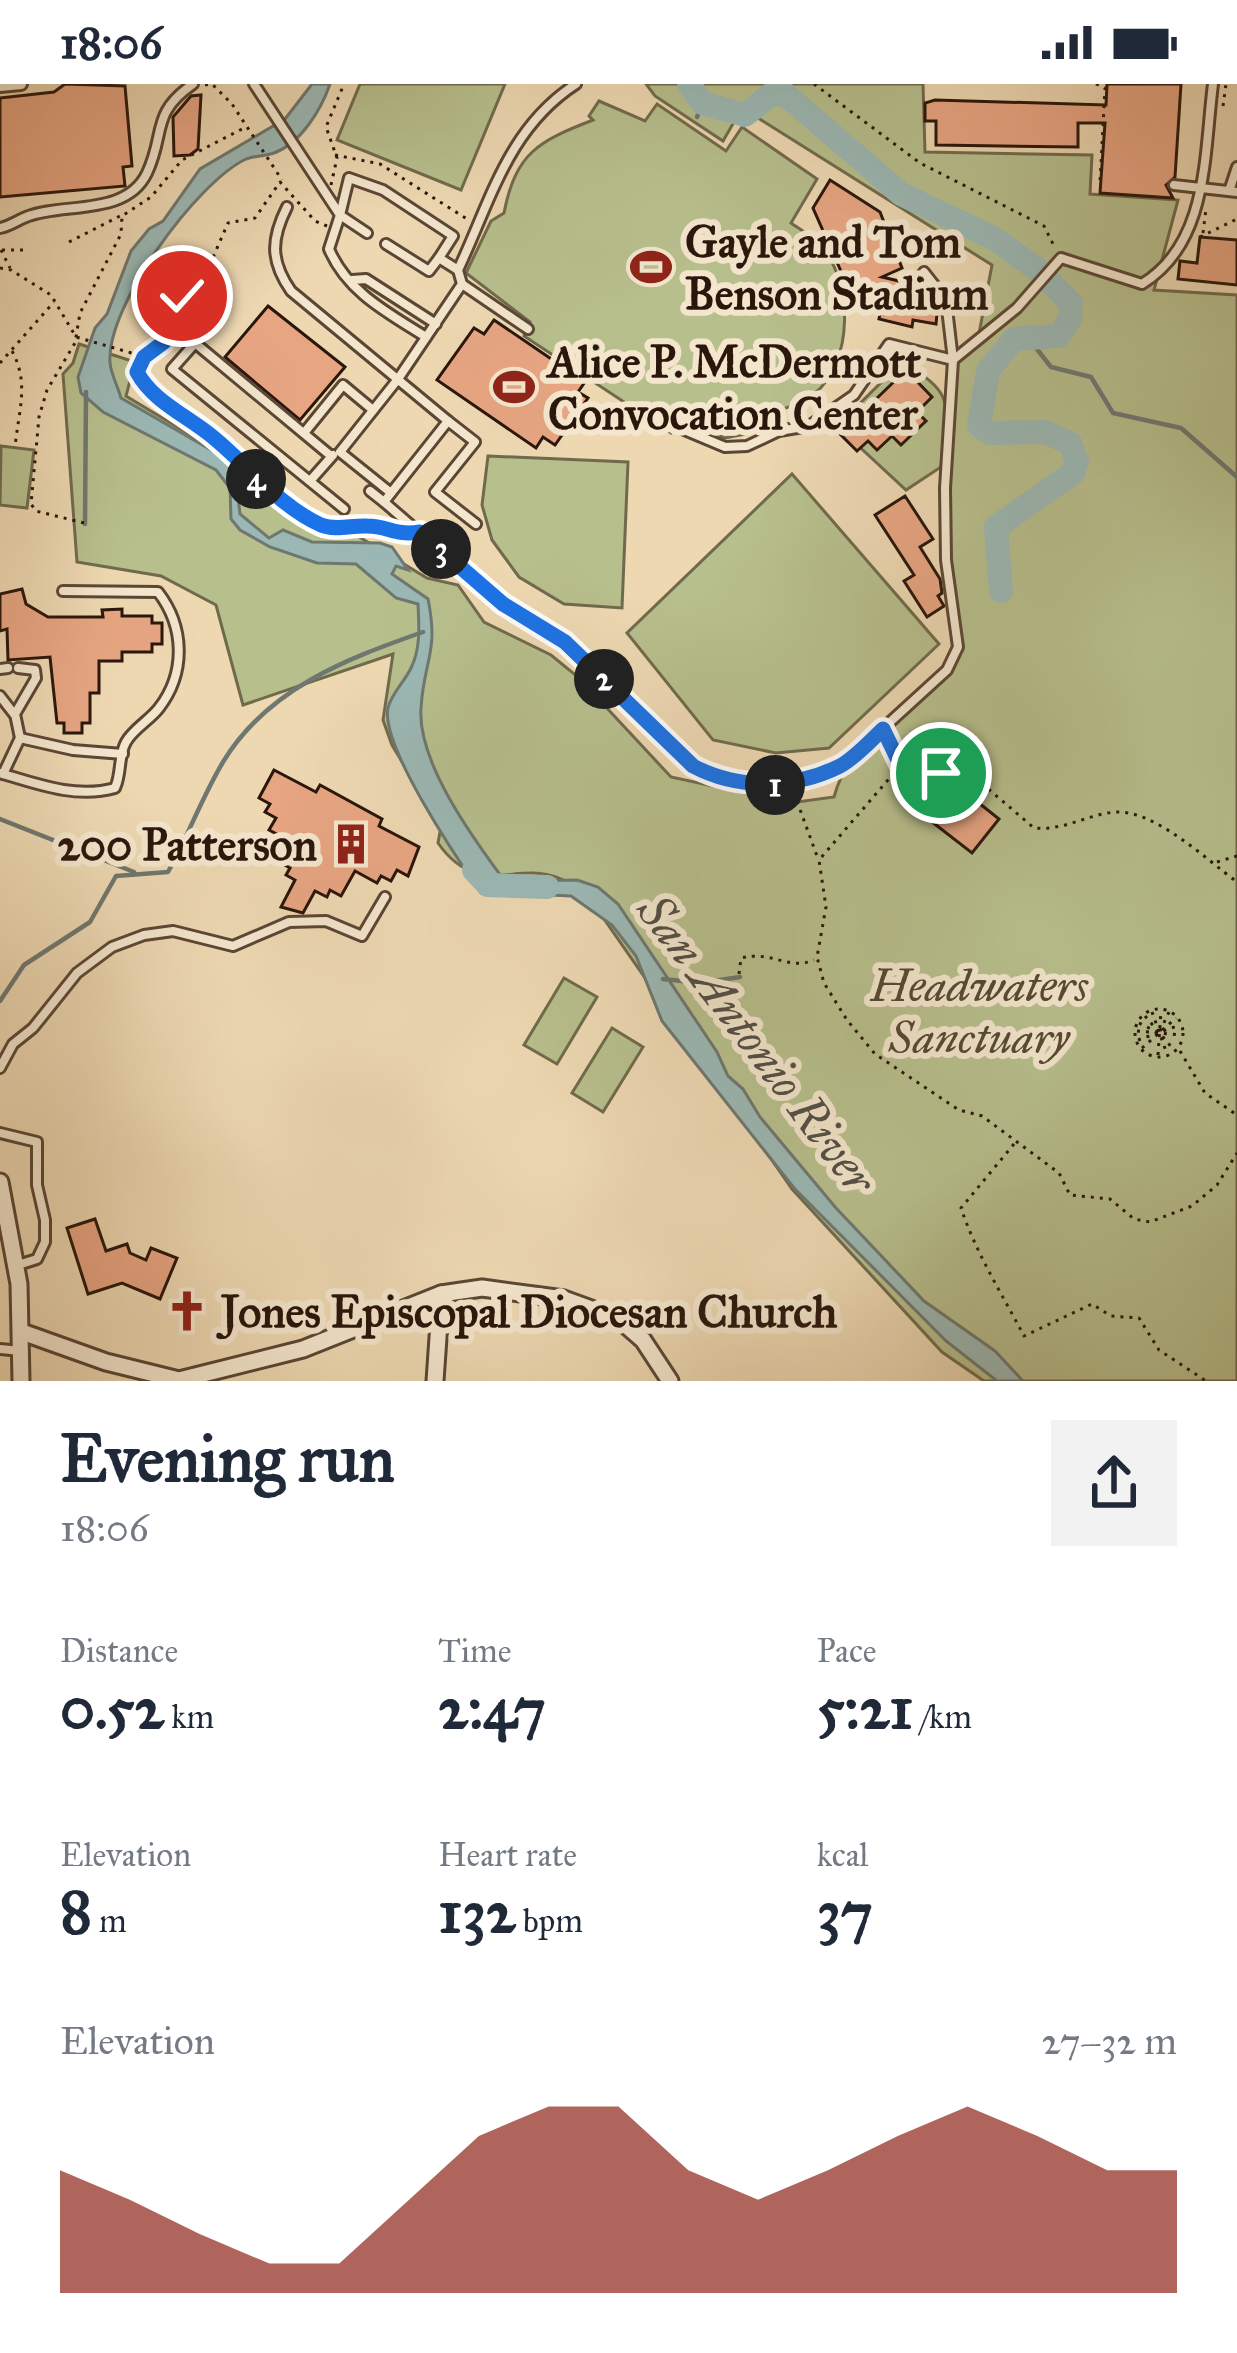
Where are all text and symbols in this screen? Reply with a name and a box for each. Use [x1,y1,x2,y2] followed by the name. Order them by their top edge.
[60,15,162,70] text: 18:06
[685,214,989,321] place label: Gayle and Tom Benson Stadium
[628,244,674,290] sports icon: Gayle and Tom Benson Stadium
[131,245,233,347] pin
[149,263,215,329] icon: check
[545,334,921,441] place label: Alice P. McDermott Convocation Center
[491,364,537,410] sports icon: Alice P. McDermott Convocation Center
[226,449,286,509] pin: 4
[247,459,265,499] text: 4
[411,519,471,579] pin: 3
[434,529,448,569] text: 3
[574,649,634,709] pin: 2
[596,659,612,699] text: 2
[890,722,992,824] pin
[908,740,974,806] icon: arrive
[745,755,805,815] pin: 1
[768,765,782,805] text: 1
[58,817,317,872] place label: 200 Patterson
[328,821,374,867] building icon: 200 Patterson
[624,882,891,1208] water label: San Antonio River
[869,958,1089,1065] park label: Headwaters Sanctuary
[216,1284,837,1340] place label: Jones Episcopal Diocesan Church
[164,1288,210,1334] church icon: Jones Episcopal Diocesan Church
[60,1418,395,1499] text: Evening run
[1051,1420,1177,1546] button: share
[60,1504,149,1552] text: 18:06
[60,1631,178,1671] text: Distance
[438,1631,511,1671] text: Time
[817,1631,877,1671] text: Pace
[60,1671,164,1744] text: 0.52
[438,1671,546,1744] text: 2:47
[817,1671,913,1744] text: 5:21
[164,1697,214,1737] text: km
[913,1697,972,1737] text: /km
[60,1835,191,1875] text: Elevation
[438,1835,577,1875] text: Heart rate
[817,1835,869,1875] text: kcal
[60,1875,92,1948] text: 8
[438,1875,516,1948] text: 132
[817,1875,873,1948] text: 37
[92,1901,127,1941] text: m
[516,1901,583,1941] text: bpm
[60,2017,215,2065] text: Elevation
[1042,2017,1177,2065] text: 27–32 m

